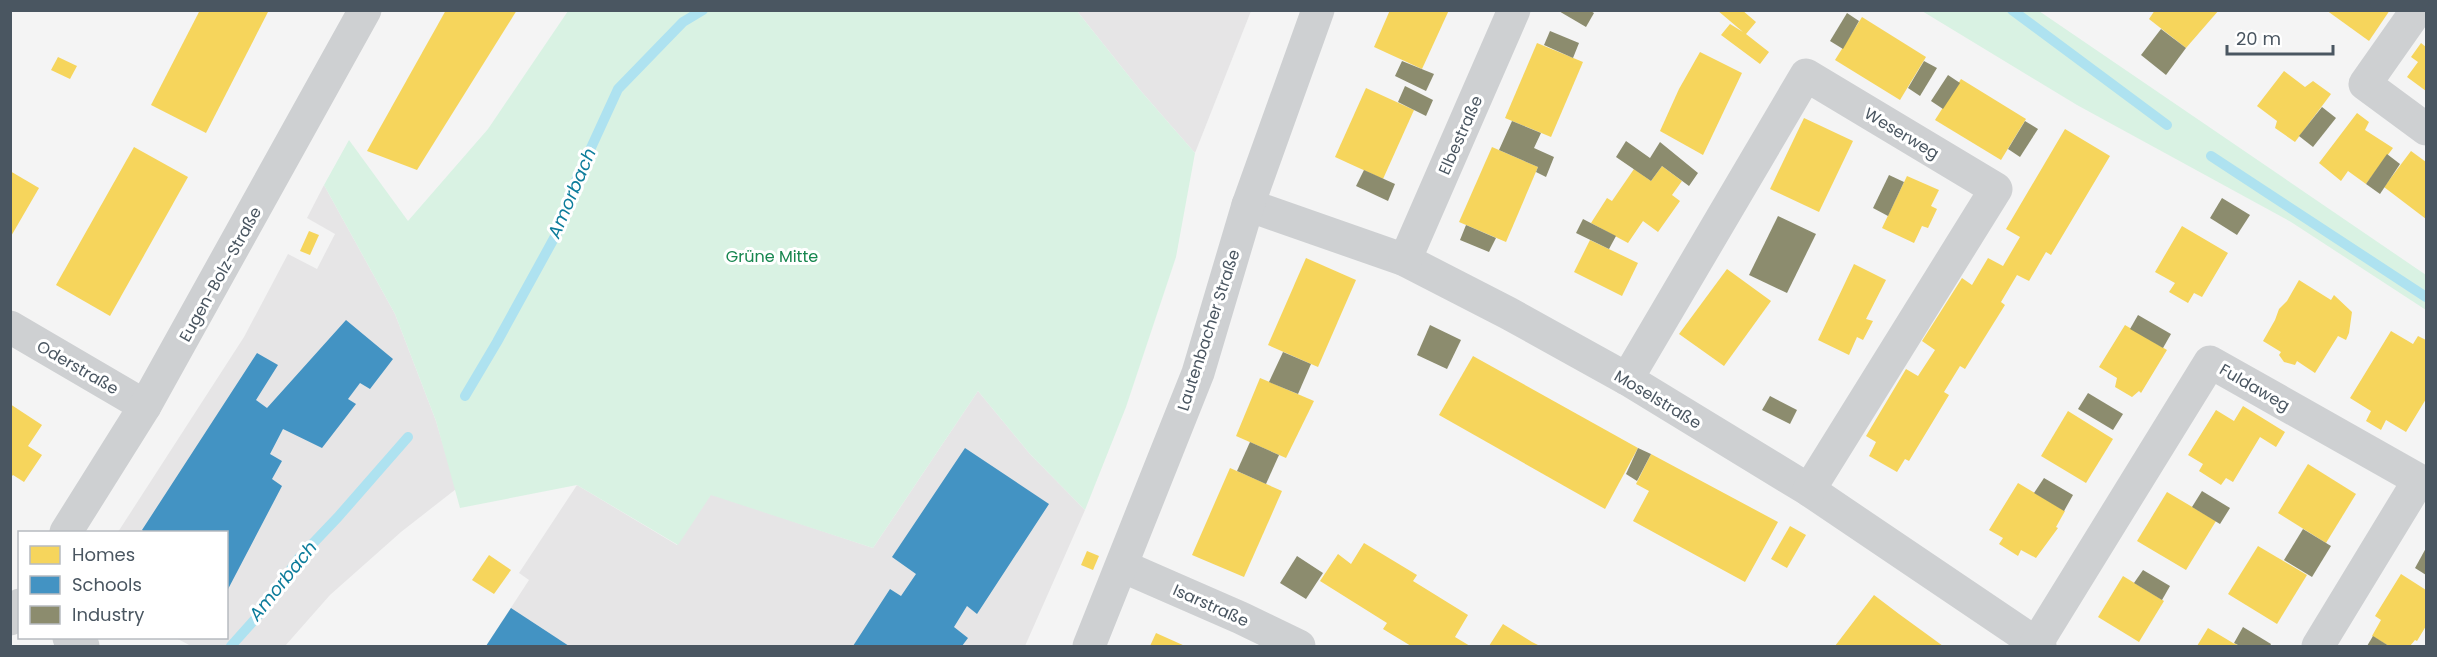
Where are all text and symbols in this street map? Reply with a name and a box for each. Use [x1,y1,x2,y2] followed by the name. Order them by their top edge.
[2227,18,2334,56] scale bar
[2236,26,2281,51] text: 20 m
[1433,92,1488,179] street label: Elbestraße
[1860,102,1944,165] street label: Weserweg
[541,144,602,243] water label: Amorbach
[174,203,267,346] street label: Eugen-Bolz-Straße
[726,245,818,268] park label: Grüne Mitte
[1172,246,1245,414] street label: Lautenbacher Straße
[33,335,123,400] street label: Oderstraße
[2215,358,2294,417] street label: Fuldaweg
[1610,364,1706,435] street label: Moselstraße
[18,531,228,639] legend
[242,536,322,627] water label: Amorbach
[72,542,135,567] text: Homes
[72,572,142,597] text: Schools
[1169,579,1252,632] street label: Isarstraße
[72,602,144,627] text: Industry

